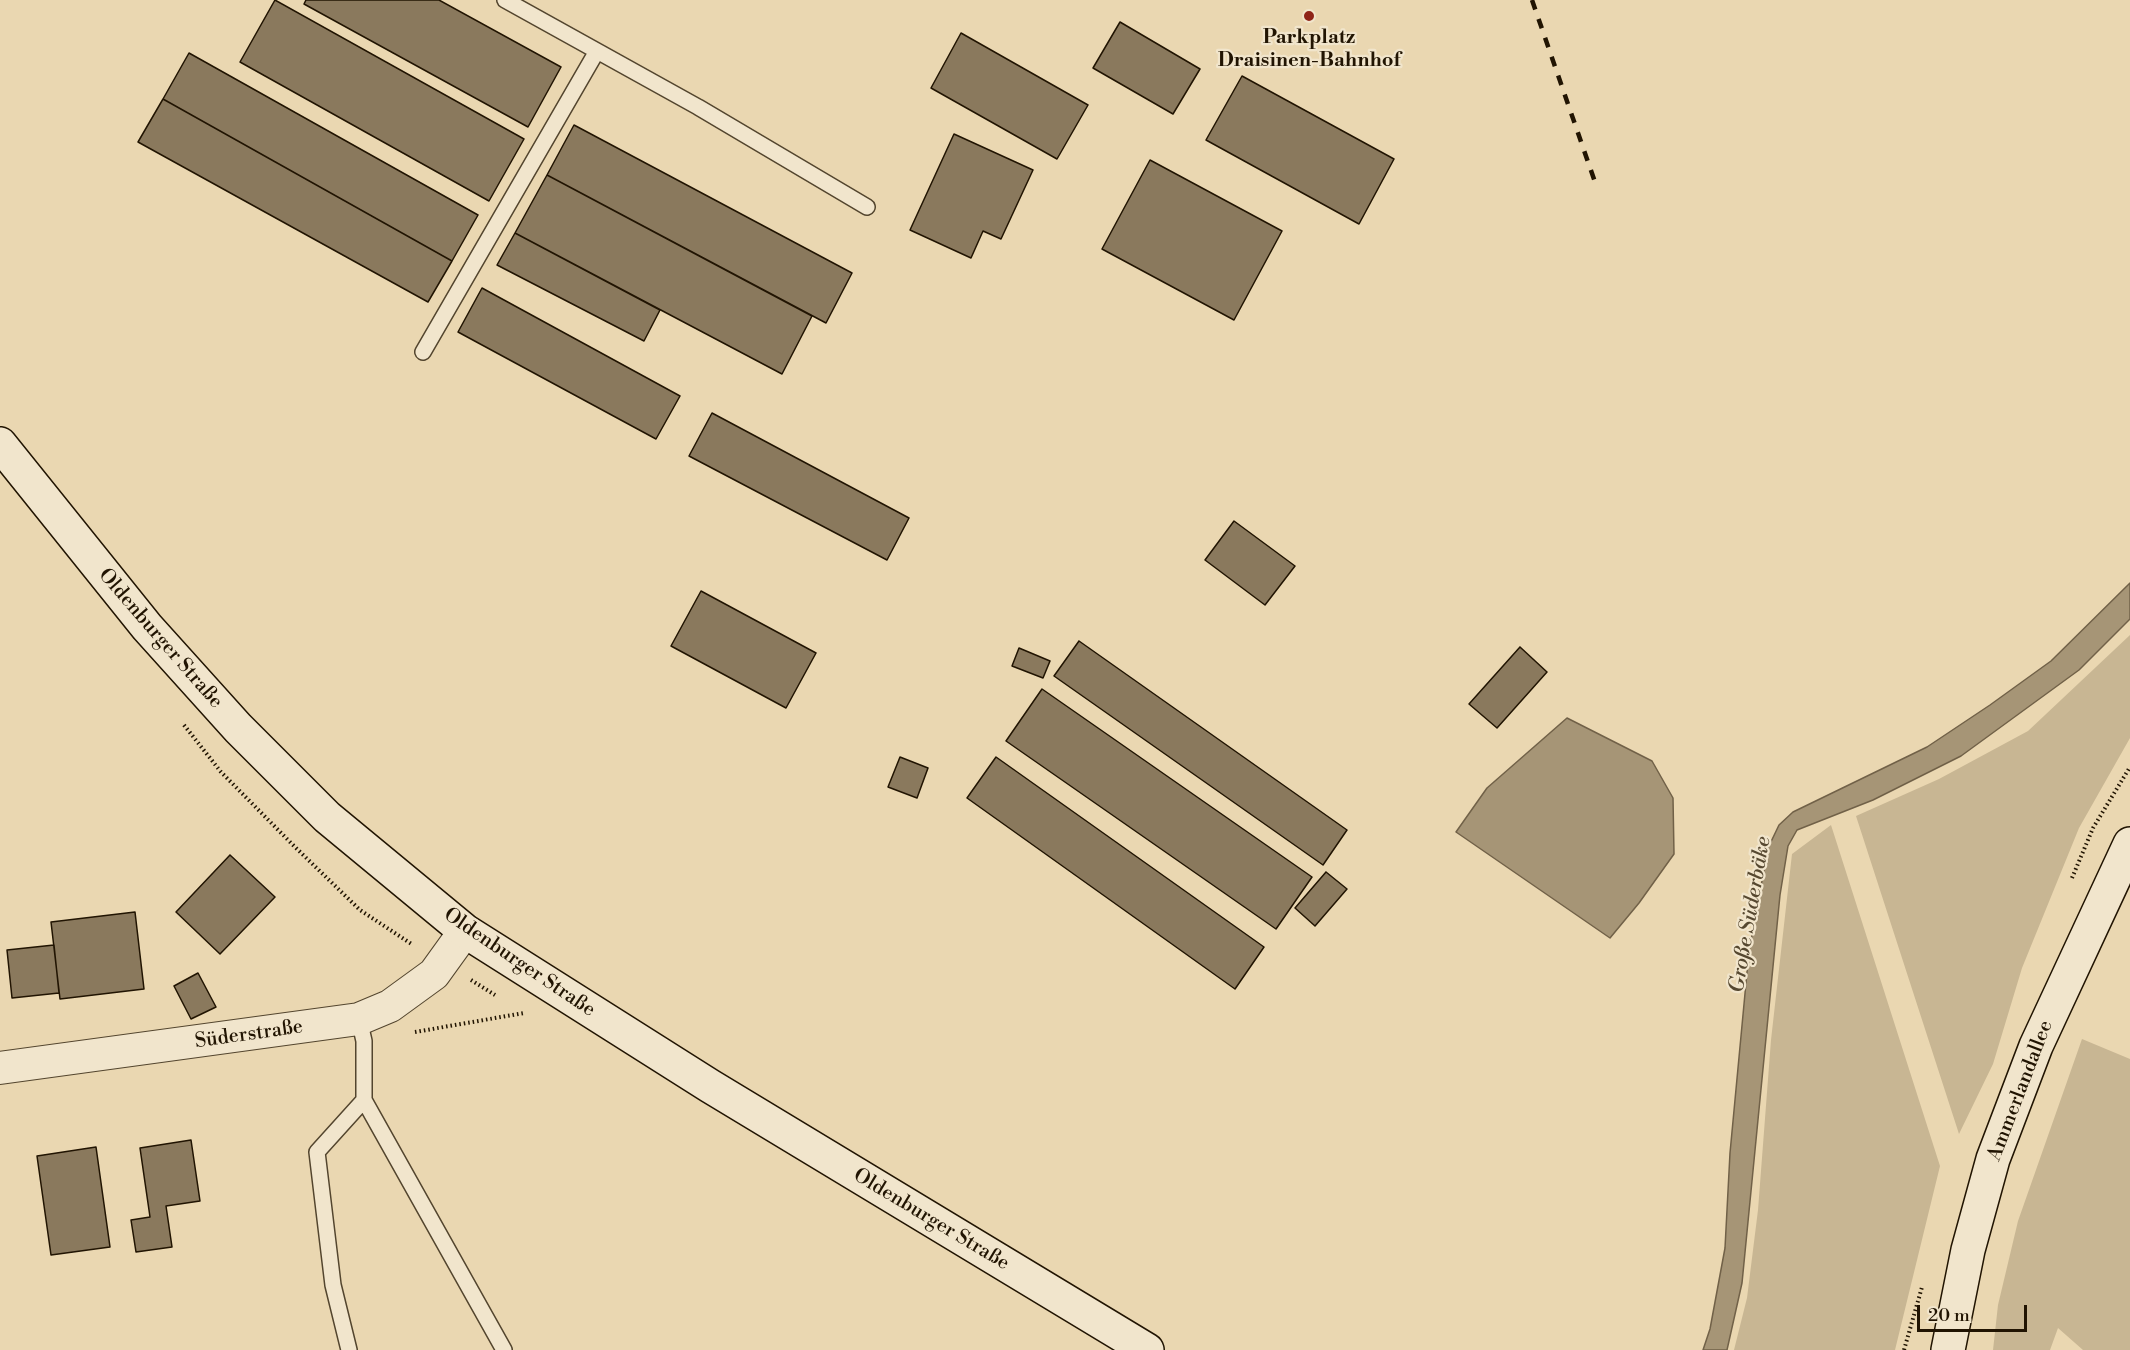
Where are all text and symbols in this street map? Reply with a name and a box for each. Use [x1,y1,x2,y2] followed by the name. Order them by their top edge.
[1302,9,1316,23] marker: Parkplatz Draisinen-Bahnhof
[1218,26,1400,73] place label: Parkplatz Draisinen-Bahnhof
[93,564,227,714] street label: Oldenburger Straße
[1725,835,1777,995] water label: Große Süderbäke
[439,903,599,1023] street label: Oldenburger Straße
[193,1016,305,1054] street label: Süderstraße
[1983,1017,2059,1165] street label: Ammerlandallee
[849,1164,1013,1276] street label: Oldenburger Straße
[1920,1293,2030,1331] scale bar
[1928,1304,1970,1327] text: 20 m

